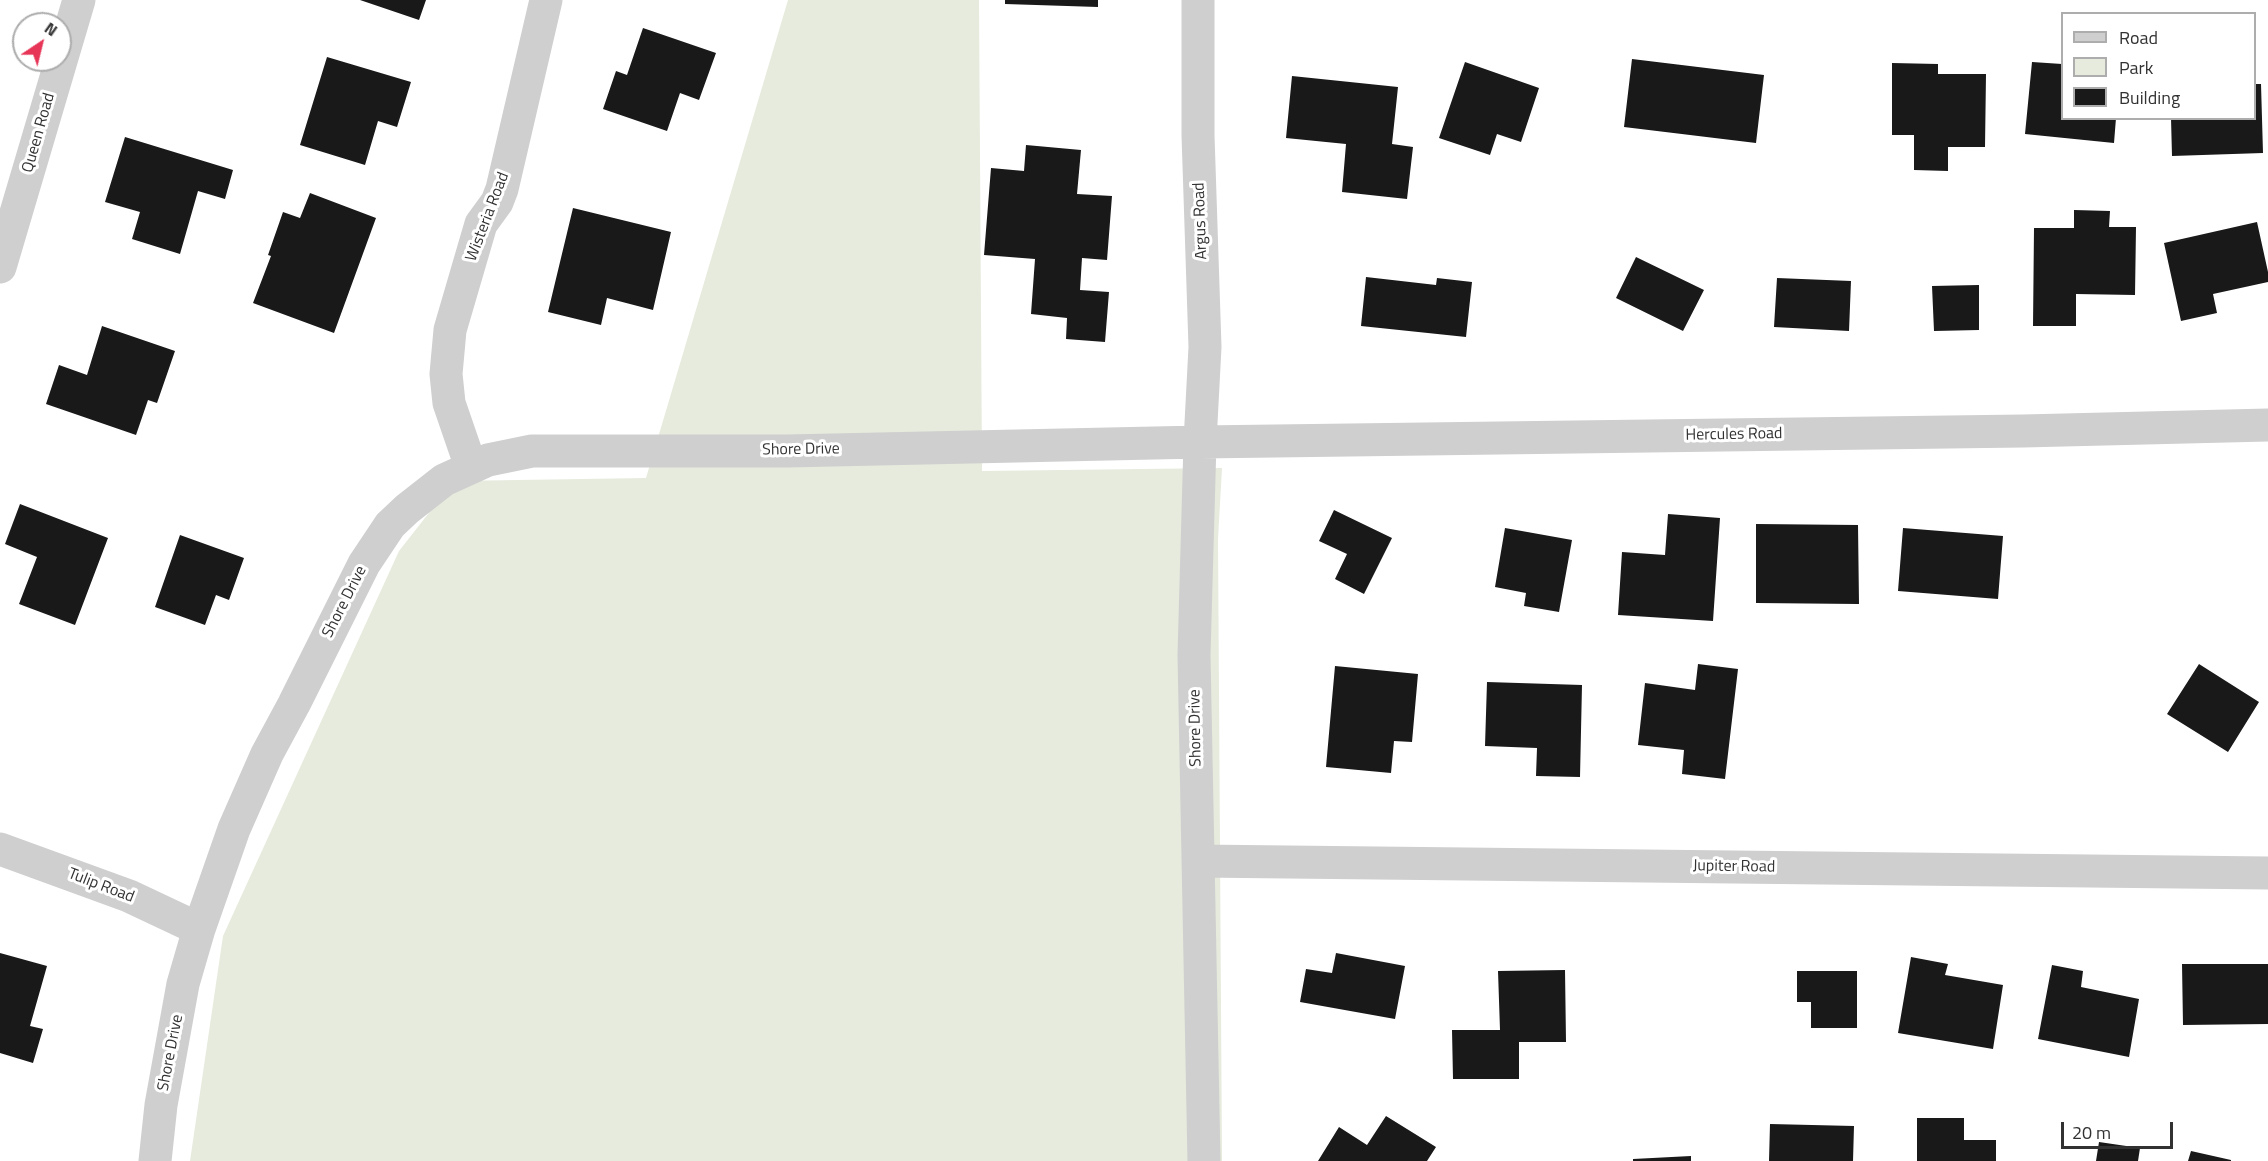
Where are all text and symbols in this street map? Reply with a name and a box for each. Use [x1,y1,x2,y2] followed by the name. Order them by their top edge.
[12,12,72,72] north arrow
[2061,12,2256,120] legend
[40,16,63,42] text: N
[2119,24,2158,51] text: Road
[2119,54,2153,81] text: Park
[2119,84,2180,111] text: Building
[18,91,60,175] street label: Queen Road
[462,170,514,264] street label: Wisteria Road
[1190,182,1212,260] street label: Argus Road
[1685,425,1783,445] street label: Hercules Road
[762,440,840,460] street label: Shore Drive
[319,563,371,641] street label: Shore Drive
[1186,689,1206,767] street label: Shore Drive
[1693,857,1775,877] street label: Jupiter Road
[65,865,137,907] street label: Tulip Road
[154,1013,188,1093] street label: Shore Drive
[2064,1110,2176,1148] scale bar
[2072,1119,2111,1146] text: 20 m

